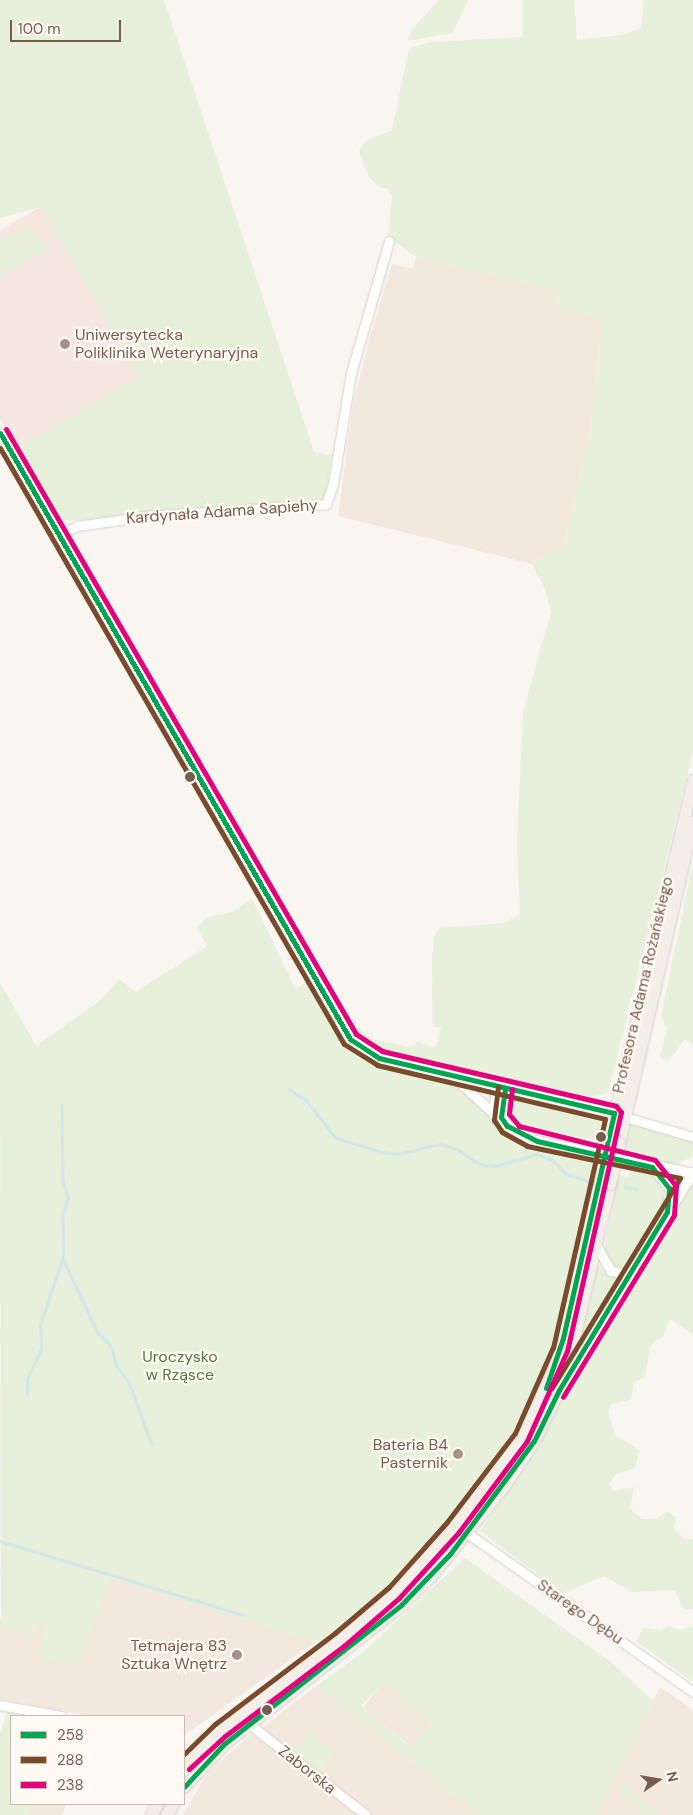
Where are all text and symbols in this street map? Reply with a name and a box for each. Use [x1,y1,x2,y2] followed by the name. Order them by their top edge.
[12,10,124,42] scale bar
[18,19,61,39] text: 100 m
[75,325,258,363] place label: Uniwersytecka Poliklinika Weterynaryjna
[59,338,71,350] marker: Uniwersytecka Poliklinika Weterynaryjna
[126,496,318,528] street label: Kardynała Adama Sapiehy
[185,772,195,782] unlabelled marker
[609,875,677,1095] street label: Profesora Adama Rożańskiego
[596,1132,606,1142] unlabelled marker
[142,1347,218,1385] park label: Uroczysko w Rząsce
[373,1435,448,1473] place label: Bateria B4 Pasternik
[452,1448,464,1460] marker: Bateria B4 Pasternik
[533,1575,627,1649] street label: Starego Dębu
[121,1636,227,1674] place label: Tetmajera 83 Sztuka Wnętrz
[231,1649,243,1661] marker: Tetmajera 83 Sztuka Wnętrz
[262,1705,272,1715] unlabelled marker
[10,1715,185,1805] legend
[57,1725,84,1745] text: 258
[274,1742,340,1798] street label: Zaborska
[57,1750,84,1770] text: 288
[633,1755,683,1805] north arrow
[663,1770,683,1784] text: N
[57,1775,84,1795] text: 238

